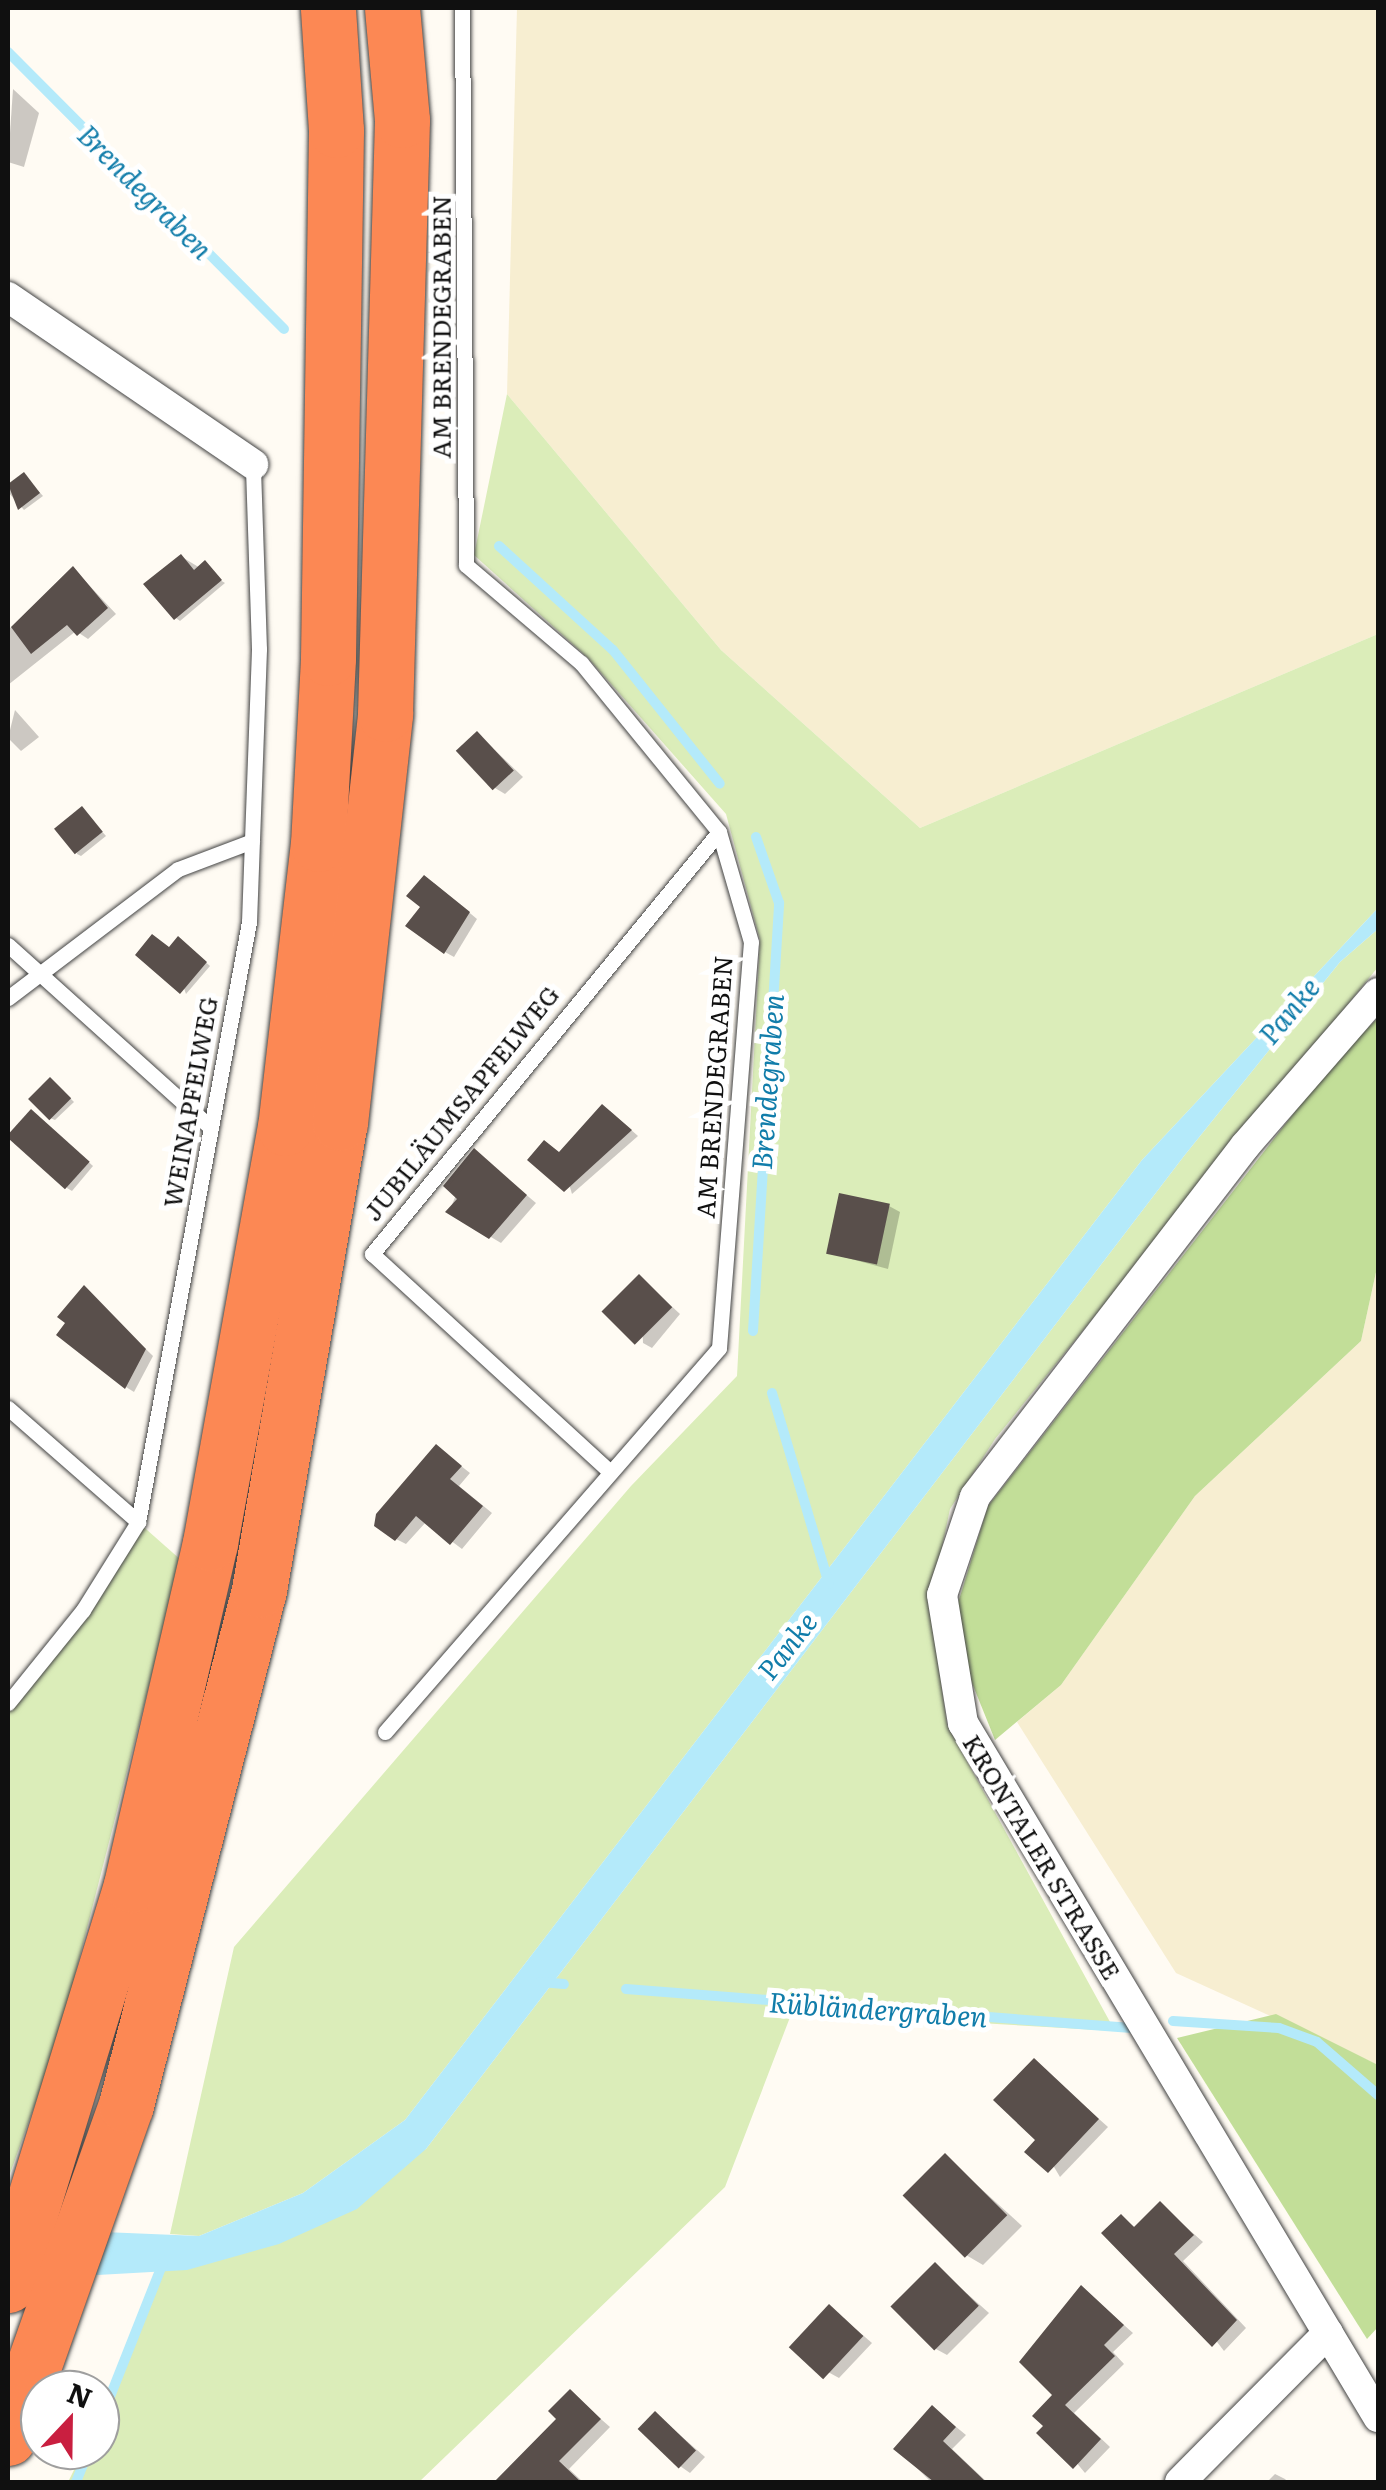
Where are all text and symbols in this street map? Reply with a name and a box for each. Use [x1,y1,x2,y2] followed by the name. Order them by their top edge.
[72,117,220,265] water label: Brendegraben
[426,195,456,459] street label: AM BRENDEGRABEN
[690,955,738,1219] street label: AM BRENDEGRABEN
[1250,970,1326,1050] water label: Panke
[357,980,565,1226] street label: JUBILÄUMSAPFELWEG
[743,993,789,1171] water label: Brendegraben
[157,994,223,1210] street label: WEINAPFELWEG
[749,1604,823,1686] water label: Panke
[957,1729,1127,1985] street label: KRONTALER STRASSE
[768,1984,988,2032] water label: Rübländergraben
[20,2370,120,2470] north arrow
[62,2370,99,2418] text: N

